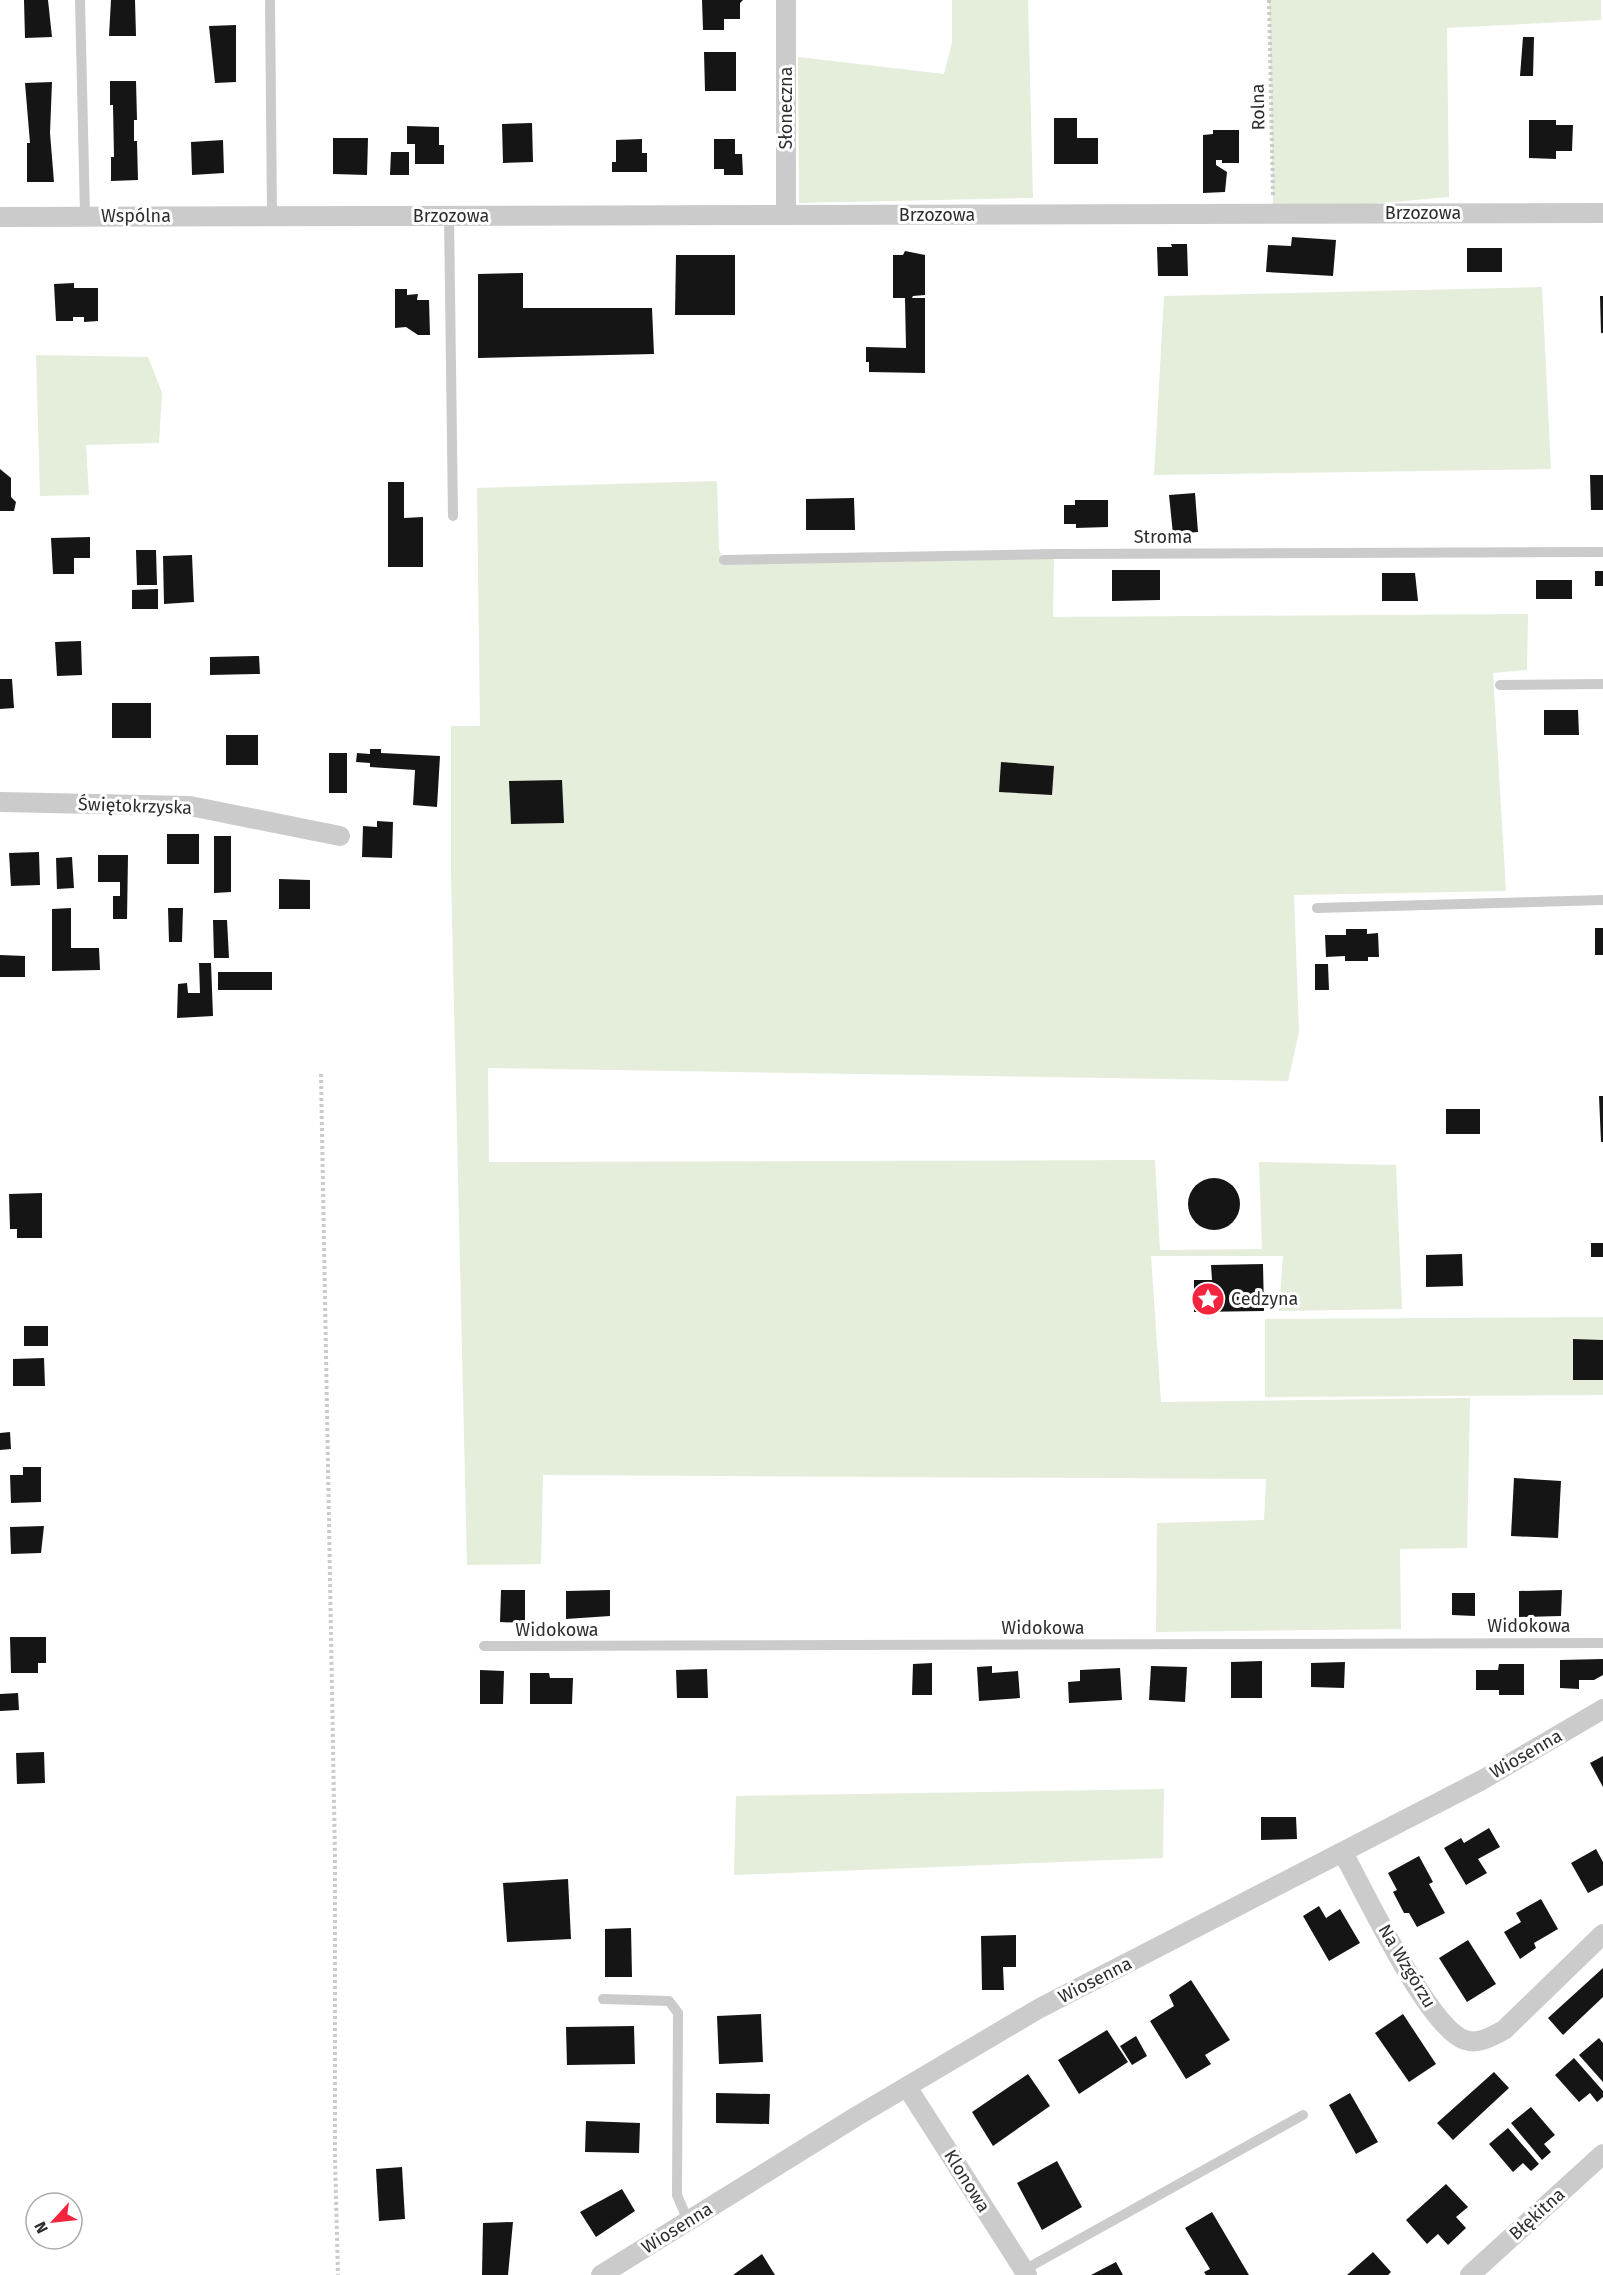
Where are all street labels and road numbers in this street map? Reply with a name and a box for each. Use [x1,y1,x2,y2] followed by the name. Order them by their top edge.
[775,67,797,149] street label: Słoneczna
[1247,83,1269,131] street label: Rolna
[1385,202,1461,224] street label: Brzozowa
[899,204,975,226] street label: Brzozowa
[101,205,171,227] street label: Wspólna
[413,205,489,227] street label: Brzozowa
[1134,526,1192,548] street label: Stroma
[78,793,192,819] street label: Świętokrzyska
[1487,1615,1571,1637] street label: Widokowa
[1001,1617,1085,1639] street label: Widokowa
[515,1619,599,1641] street label: Widokowa
[1486,1725,1566,1783] street label: Wiosenna
[1373,1920,1441,2012] street label: Na Wzgórzu
[1055,1952,1135,2008] street label: Wiosenna
[939,2146,995,2216] street label: Klonowa
[1505,2183,1569,2245] street label: Błękitna
[637,2198,717,2258] street label: Wiosenna

